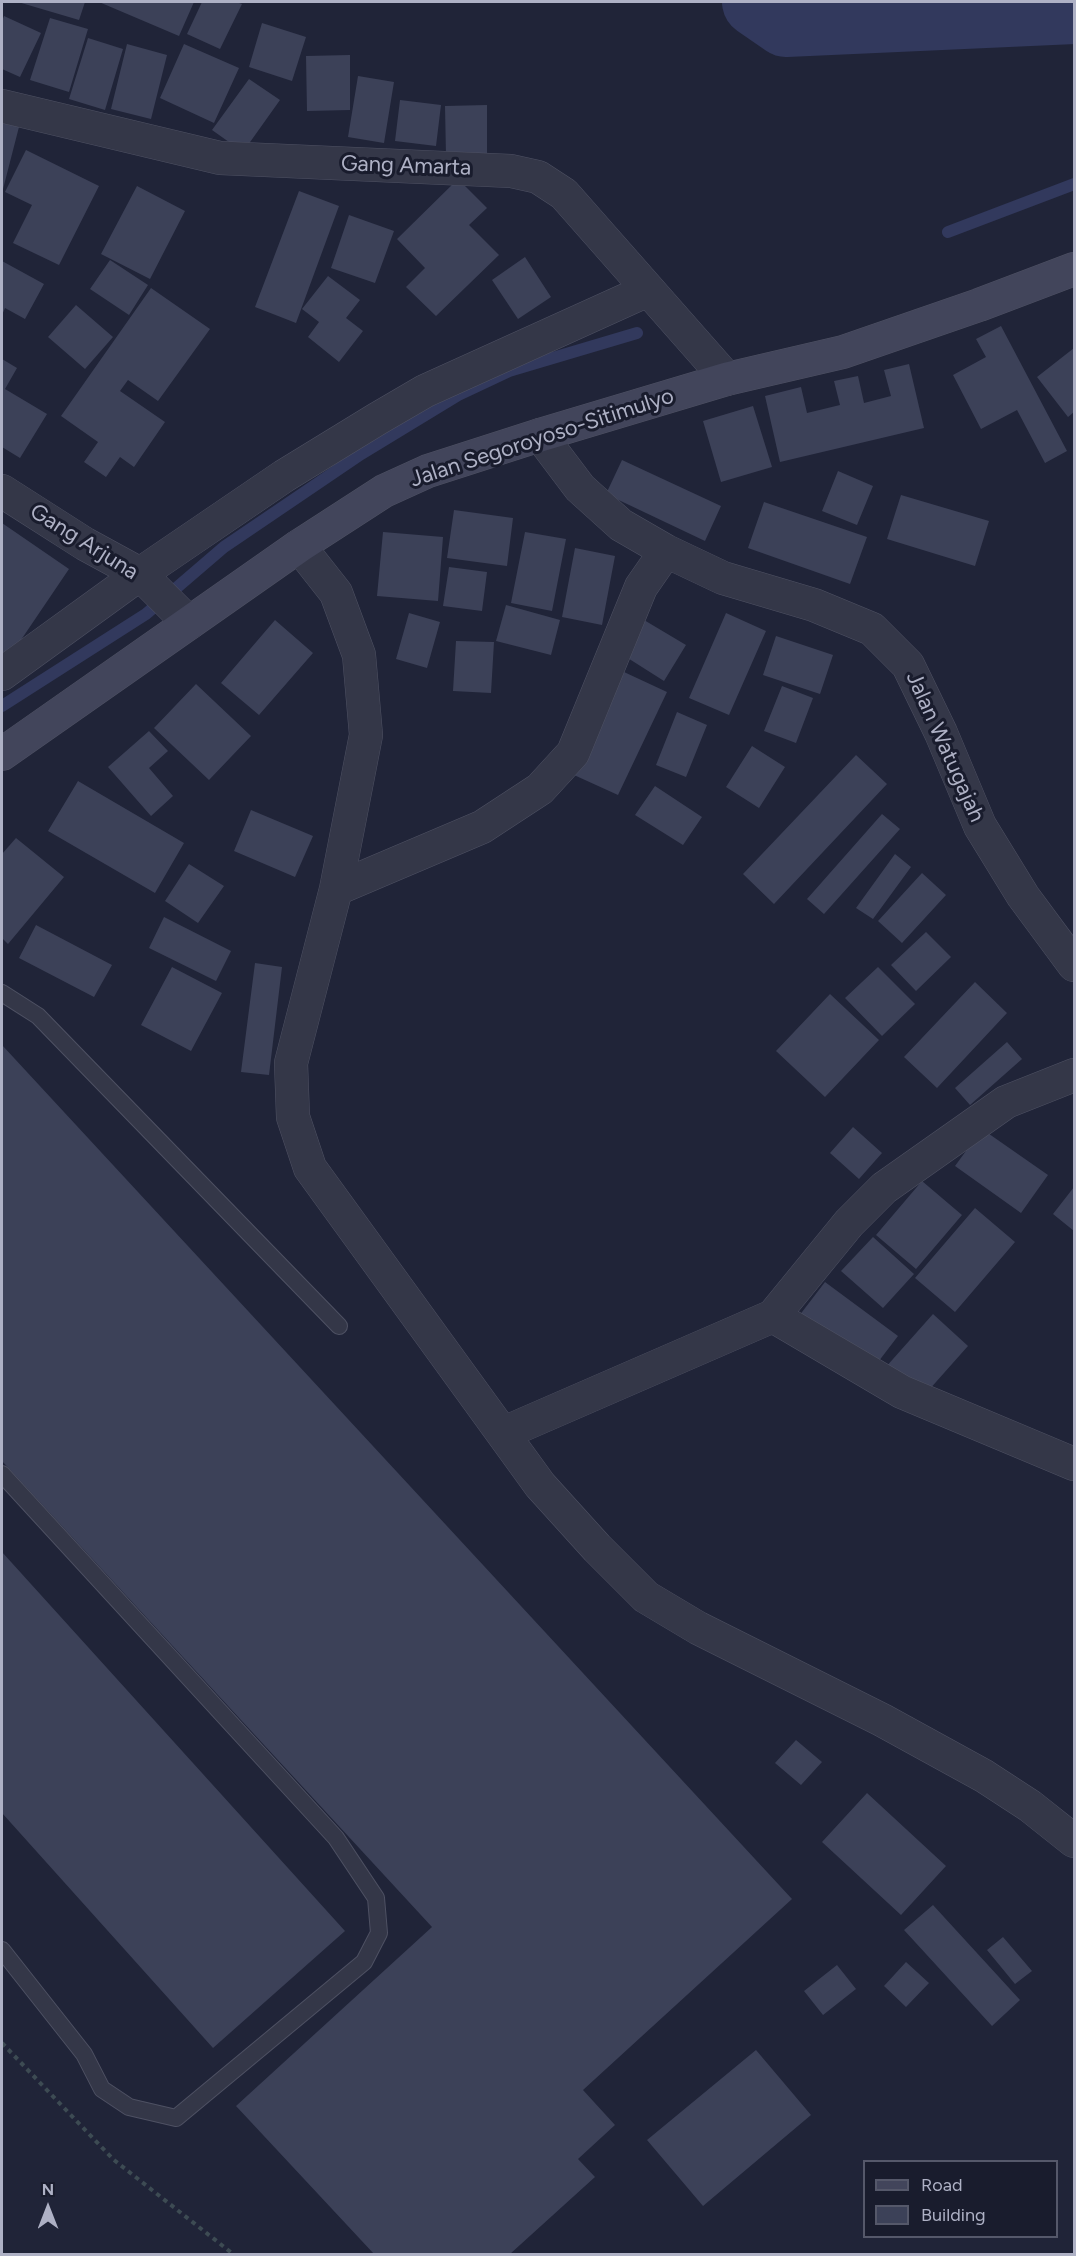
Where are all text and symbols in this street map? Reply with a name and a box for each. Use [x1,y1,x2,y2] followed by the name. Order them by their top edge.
[340,151,472,181] street label: Gang Amarta
[407,383,677,493] street label: Jalan Segoroyoso-Sitimulyo
[25,498,143,586] street label: Gang Arjuna
[900,668,990,826] street label: Jalan Watugajah
[863,2160,1058,2238] legend
[921,2174,962,2196] text: Road
[18,2178,78,2238] north arrow
[42,2180,54,2199] text: N
[921,2204,986,2226] text: Building

